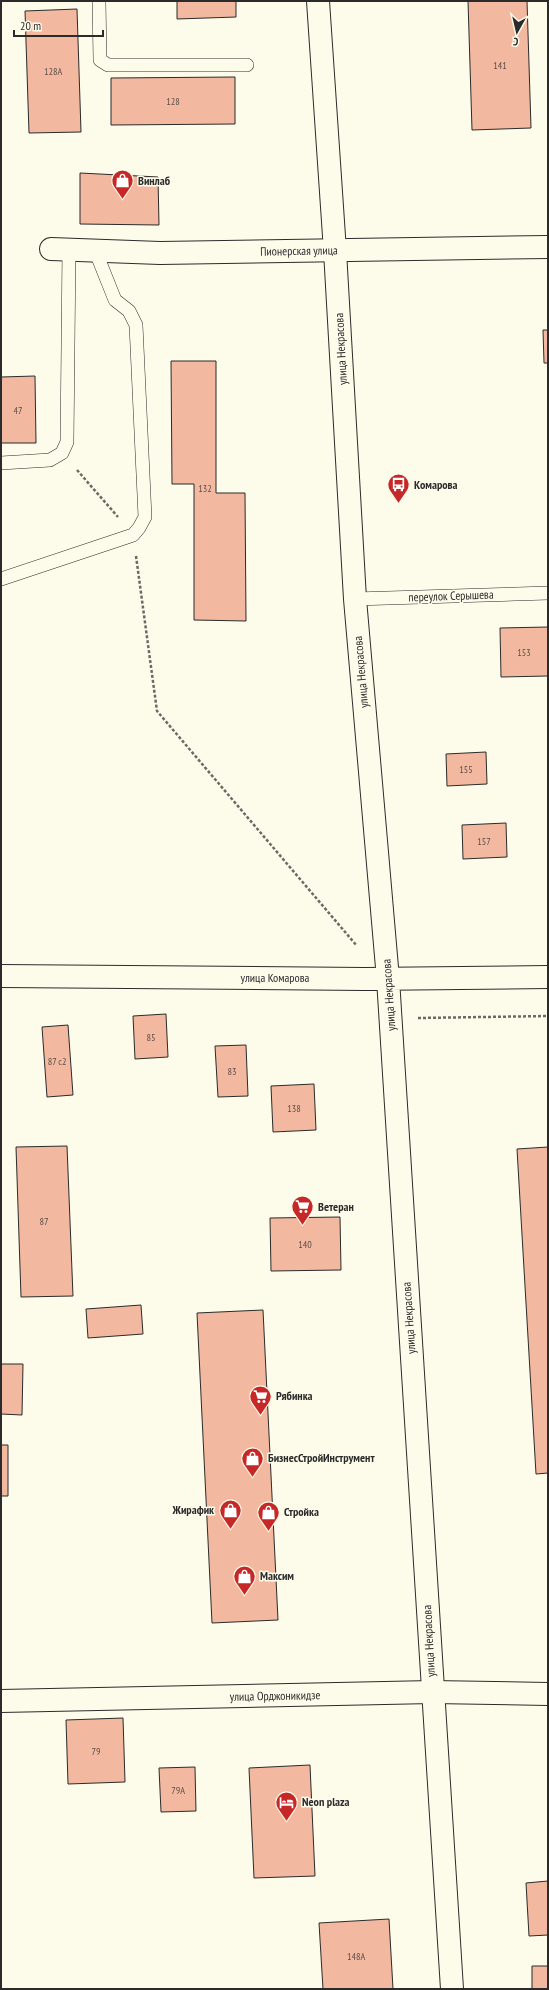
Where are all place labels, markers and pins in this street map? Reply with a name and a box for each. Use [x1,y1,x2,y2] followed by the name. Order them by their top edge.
[109,168,135,201] shop icon: Винлаб
[138,173,171,188] place label: Винлаб
[386,472,412,505] bus stop icon: Комарова
[414,477,458,492] place label: Комарова
[289,1194,315,1227] supermarket icon: Ветеран
[318,1199,354,1214] place label: Ветеран
[247,1383,273,1416] supermarket icon: Рябинка
[276,1388,313,1403] place label: Рябинка
[240,1445,266,1478] shop icon: БизнесСтройИнструмент
[268,1450,375,1465] place label: БизнесСтройИнструмент
[217,1497,243,1530] shop icon: Жирафик
[256,1499,282,1532] shop icon: Стройка
[172,1502,214,1517] place label: Жирафик
[284,1504,319,1519] place label: Стройка
[231,1563,257,1596] shop icon: Максим
[260,1568,294,1583] place label: Максим
[273,1789,299,1822] hotel icon: Neon plaza
[302,1794,350,1809] place label: Neon plaza

